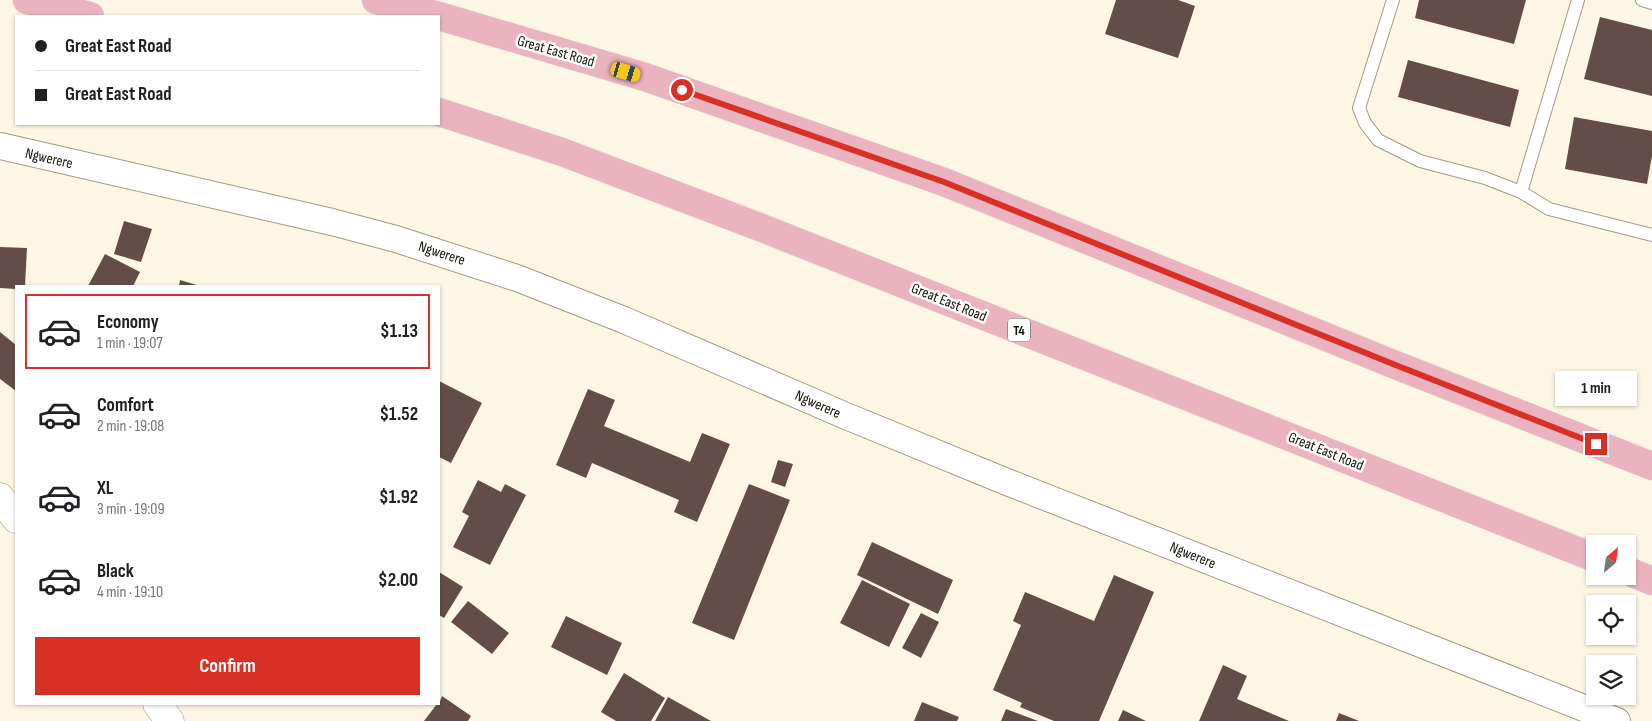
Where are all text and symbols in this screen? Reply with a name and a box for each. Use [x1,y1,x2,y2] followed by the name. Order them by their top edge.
[515,31,597,72] street label: Great East Road
[65,35,172,58] text: Great East Road
[609,61,642,83] car
[671,79,693,101] route start
[65,83,172,106] text: Great East Road
[23,144,74,173] street label: Ngwerere
[416,237,468,270] street label: Ngwerere
[908,279,989,326] street label: Great East Road
[37,309,82,354] icon: car
[97,311,159,334] text: Economy
[1008,318,1030,342] road number: T4
[380,320,418,343] text: $1.13
[97,334,163,353] text: 1 min · 19:07
[1555,372,1637,406] callout: 1 min
[1581,379,1611,398] text: 1 min
[792,386,844,423] street label: Ngwerere
[37,392,82,437] icon: car
[97,394,154,417] text: Comfort
[379,403,418,426] text: $1.52
[97,417,164,436] text: 2 min · 19:08
[1285,428,1366,475] street label: Great East Road
[1585,433,1607,455] route end
[37,475,82,520] icon: car
[97,477,113,500] text: XL
[379,486,418,509] text: $1.92
[97,500,165,519] text: 3 min · 19:09
[1586,535,1636,585] north arrow
[1586,535,1636,705] map controls
[1167,538,1219,573] street label: Ngwerere
[37,558,82,603] icon: car
[97,560,134,583] text: Black
[378,569,418,592] text: $2.00
[97,583,163,602] text: 4 min · 19:10
[1586,595,1636,645] button: locate
[35,637,420,695] button: Confirm
[1586,655,1636,705] button: layers

